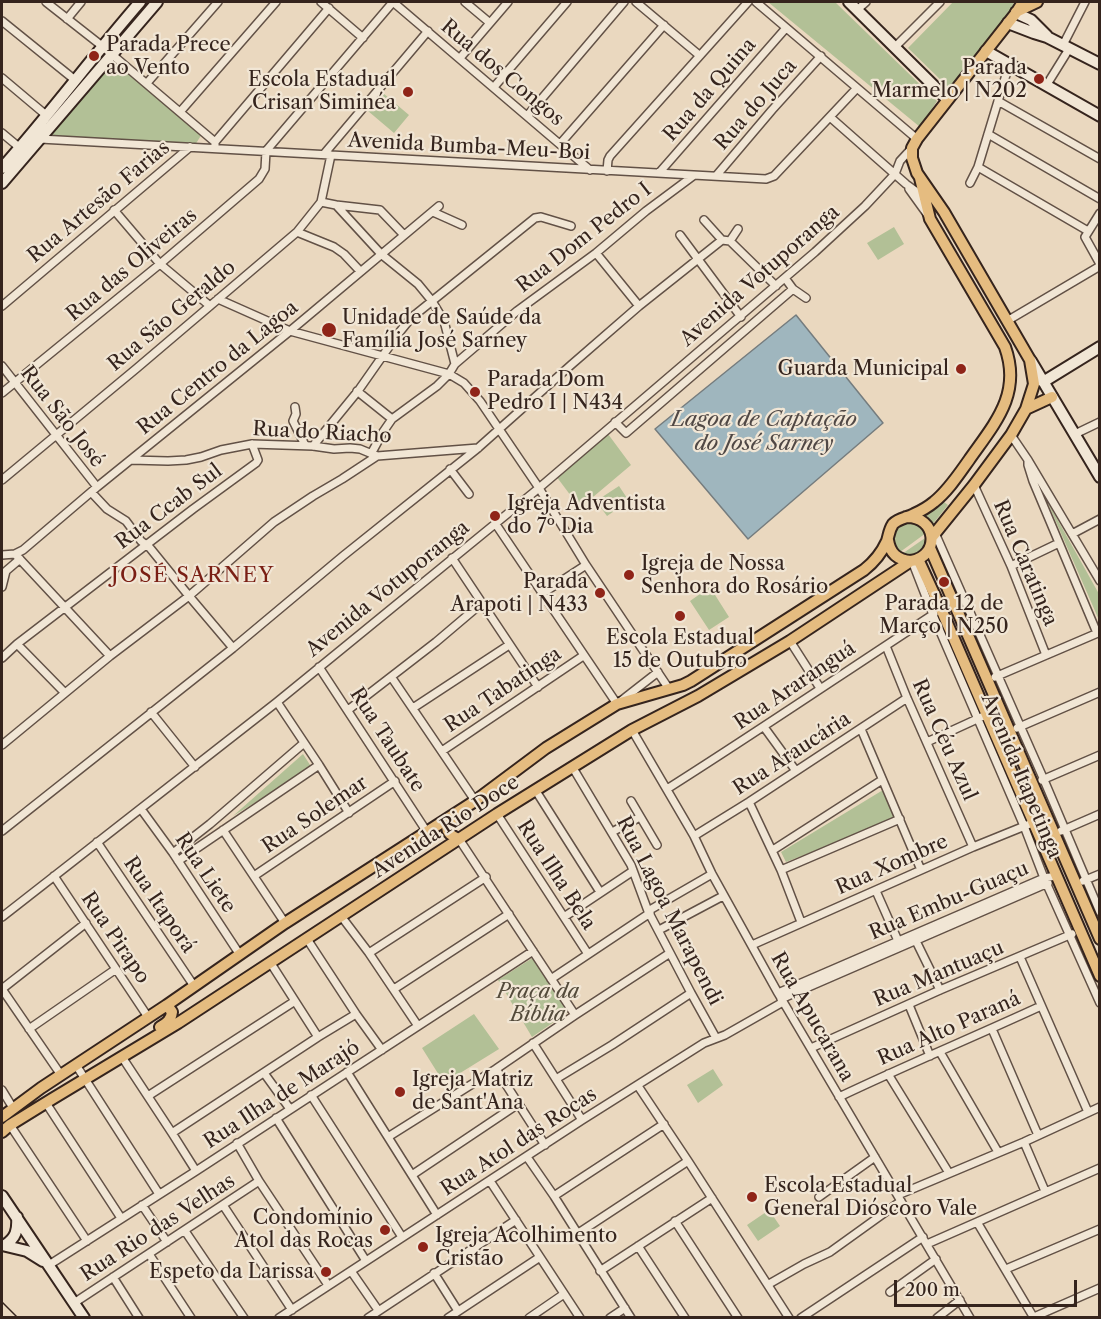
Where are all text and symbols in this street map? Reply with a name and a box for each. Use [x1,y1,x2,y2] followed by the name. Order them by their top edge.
[436,15,568,131] street label: Rua dos Congos
[106,33,231,80] place label: Parada Prece ao Vento
[659,33,761,147] street label: Rua da Quina
[87,49,101,63] marker: Parada Prece ao Vento
[710,55,802,155] street label: Rua do Juca
[872,56,1027,103] place label: Parada Marmelo | N202
[248,68,396,115] place label: Escola Estadual Crisan Siminéa
[1032,72,1046,86] marker: Parada Marmelo | N202
[401,85,415,99] marker: Escola Estadual Crisan Siminéa
[347,129,591,165] street label: Avenida Bumba-Meu-Boi
[23,136,175,268] street label: Rua Artesão Farias
[512,178,656,298] street label: Rua Dom Pedro I
[675,200,845,352] street label: Avenida Votuporanga
[62,203,202,327] street label: Rua das Oliveiras
[103,256,241,376] street label: Rua São Geraldo
[133,296,303,440] street label: Rua Centro da Lagoa
[342,306,542,353] place label: Unidade de Saúde da Família José Sarney
[320,321,338,339] marker: Unidade de Saúde da Família José Sarney
[778,357,949,381] place label: Guarda Municipal
[15,362,109,472] street label: Rua São José
[954,362,968,376] marker: Guarda Municipal
[487,368,623,415] place label: Parada Dom Pedro I | N434
[468,385,482,399] marker: Parada Dom Pedro I | N434
[671,407,857,457] water label: Lagoa de Captação do José Sarney
[252,417,392,449] street label: Rua do Riacho
[111,459,227,555] street label: Rua Ccab Sul
[507,492,666,539] place label: Igreja Adventista do 7º Dia
[988,496,1062,630] street label: Rua Caratinga
[488,509,502,523] marker: Igreja Adventista do 7º Dia
[302,516,474,662] street label: Avenida Votuporanga
[641,552,828,599] place label: Igreja de Nossa Senhora do Rosário
[111,563,275,589] district label: JOSÉ SARNEY
[622,568,636,582] marker: Igreja de Nossa Senhora do Rosário
[450,570,588,617] place label: Parada Arapoti | N433
[937,575,951,589] marker: Parada 12 de Março | N250
[593,586,607,600] marker: Parada Arapoti | N433
[879,592,1009,639] place label: Parada 12 de Março | N250
[673,609,687,623] marker: Escola Estadual 15 de Outubro
[606,626,754,673] place label: Escola Estadual 15 de Outubro
[730,637,860,735] street label: Rua Araranguá
[440,642,566,738] street label: Rua Tabatinga
[907,676,981,804] street label: Rua Céu Azul
[344,683,430,797] street label: Rua Taubate
[975,690,1067,862] street label: Avenida Itapetinga
[729,707,855,801] street label: Rua Araucária
[258,771,372,859] street label: Rua Solemar
[368,771,524,883] street label: Avenida Rio Doce
[611,813,727,1009] street label: Rua Lagoa Marapendi
[512,815,600,935] street label: Rua Ilha Bela
[169,828,241,918] street label: Rua Liete
[832,830,952,900] street label: Rua Xombre
[118,852,200,958] street label: Rua Itaporá
[866,857,1032,945] street label: Rua Embu-Guaçu
[76,888,154,988] street label: Rua Pirapo
[870,936,1008,1012] street label: Rua Mantuaçu
[765,948,859,1086] street label: Rua Apucarana
[497,980,579,1027] park label: Praça da Bíblia
[874,987,1024,1071] street label: Rua Alto Paraná
[200,1036,364,1154] street label: Rua Ilha de Marajó
[412,1068,533,1115] place label: Igreja Matriz de Sant'Ana
[436,1083,602,1201] street label: Rua Atol das Rocas
[393,1085,407,1099] marker: Igreja Matriz de Sant'Ana
[76,1169,240,1287] street label: Rua Rio das Velhas
[764,1174,977,1221] place label: Escola Estadual General Dióscoro Vale
[745,1190,759,1204] marker: Escola Estadual General Dióscoro Vale
[235,1206,373,1253] place label: Condomínio Atol das Rocas
[378,1223,392,1237] marker: Condomínio Atol das Rocas
[435,1224,617,1271] place label: Igreja Acolhimento Cristão
[416,1240,430,1254] marker: Igreja Acolhimento Cristão
[149,1260,314,1284] place label: Espeto da Larissa
[319,1265,333,1279] marker: Espeto da Larissa
[897,1268,1080,1306] scale bar
[905,1279,960,1301] text: 200 m

